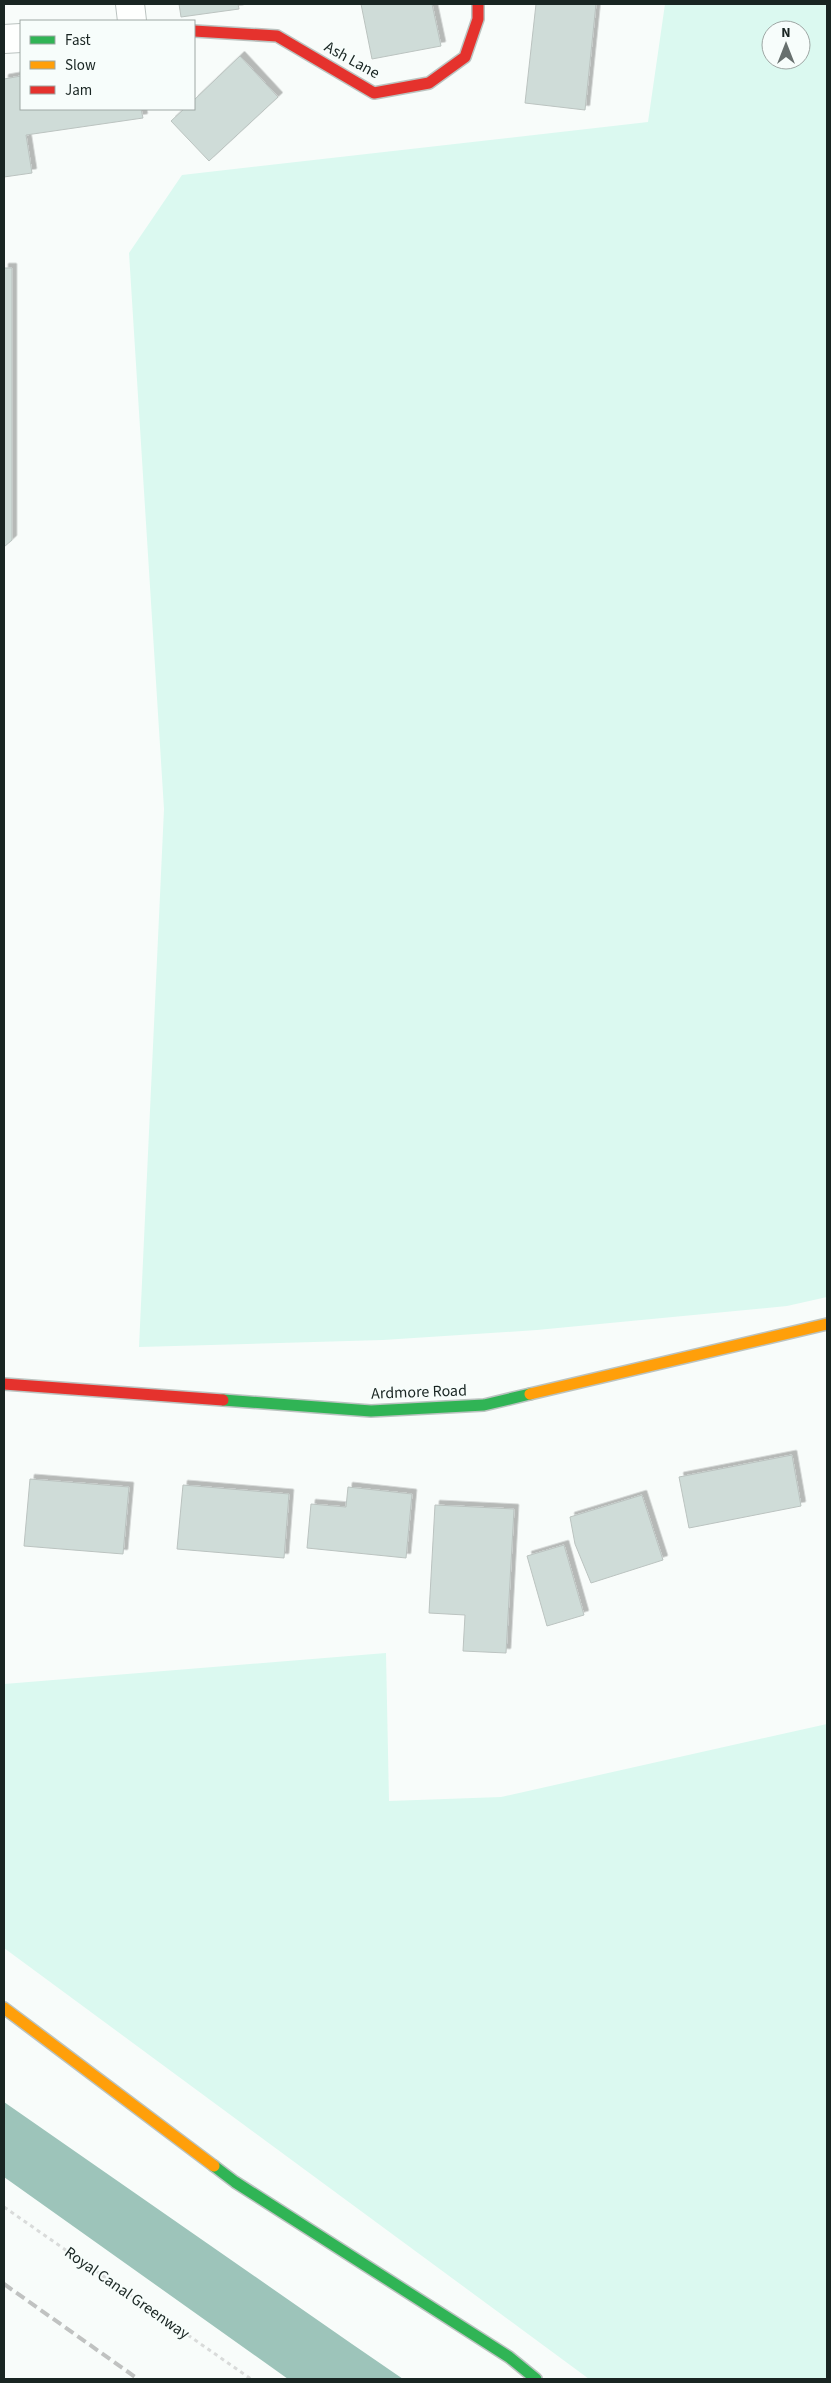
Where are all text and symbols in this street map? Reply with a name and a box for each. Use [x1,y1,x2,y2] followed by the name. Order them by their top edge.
[20,20,195,110] legend
[761,20,811,70] north arrow
[781,23,791,43] text: N
[65,30,91,51] text: Fast
[320,36,384,84] street label: Ash Lane
[65,55,96,76] text: Slow
[65,80,92,101] text: Jam
[371,1379,467,1405] street label: Ardmore Road
[60,2242,194,2345] street label: Royal Canal Greenway

